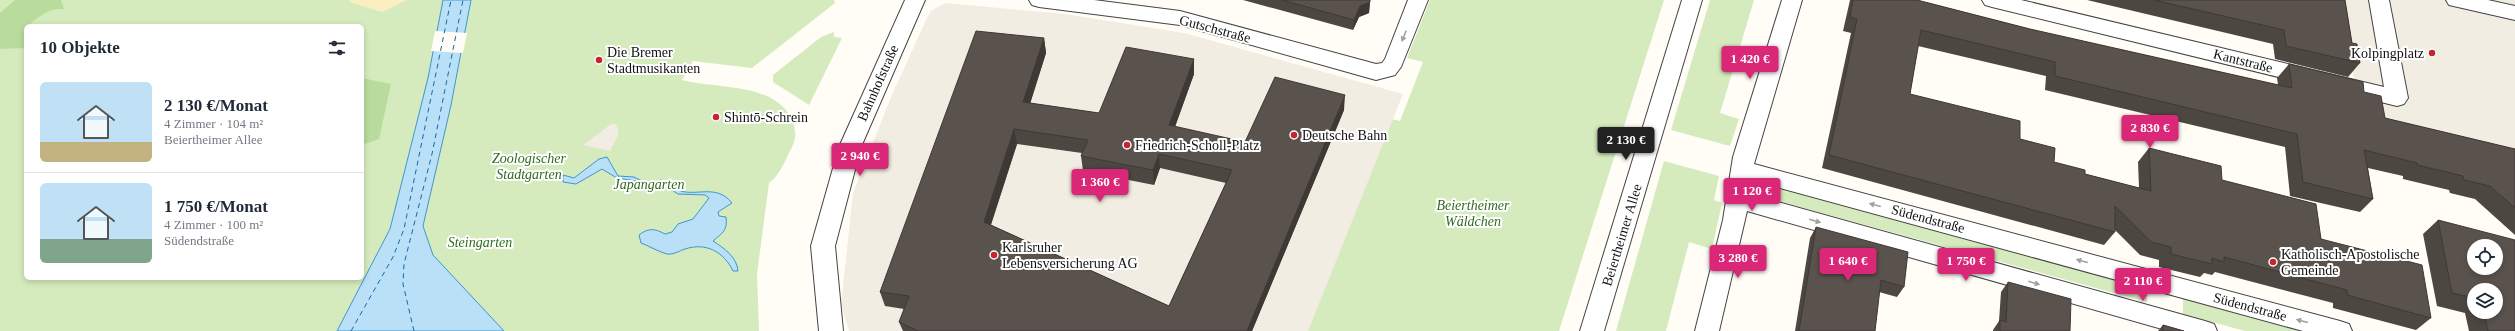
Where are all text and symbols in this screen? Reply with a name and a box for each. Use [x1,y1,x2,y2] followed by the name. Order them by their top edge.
[1178,12,1252,46] street label: Gutschstraße
[1401,30,1407,42] one-way arrow
[326,37,348,59] icon: filters
[40,38,120,57] text: 10 Objekte
[855,43,901,123] street label: Bahnhofstraße
[607,45,700,76] place label: Die Bremer Stadtmusikanten
[1713,46,1787,80] pin: 1 420 €
[2212,46,2274,76] street label: Kantstraße
[2351,46,2424,61] place label: Kolpingplatz
[2427,48,2437,58] marker: Kolpingplatz
[1731,51,1770,66] text: 1 420 €
[594,55,604,65] marker: Die Bremer Stadtmusikanten
[164,96,268,115] text: 2 130 €/Monat
[72,98,120,146] icon: home
[724,110,808,125] place label: Shintō-Schrein
[711,112,721,122] marker: Shintō-Schrein
[2113,115,2187,149] pin: 2 830 €
[164,116,263,131] text: 4 Zimmer · 104 m²
[2131,120,2170,135] text: 2 830 €
[1589,127,1663,161] pin: 2 130 €
[1302,128,1387,143] place label: Deutsche Bahn
[1289,130,1299,140] marker: Deutsche Bahn
[164,132,263,147] text: Beiertheimer Allee
[1607,132,1646,147] text: 2 130 €
[1135,138,1259,153] place label: Friedrich-Scholl-Platz
[1122,140,1132,150] marker: Friedrich-Scholl-Platz
[823,143,897,177] pin: 2 940 €
[841,148,880,163] text: 2 940 €
[492,151,566,182] park label: Zoologischer Stadtgarten
[1063,169,1137,203] pin: 1 360 €
[1081,174,1120,189] text: 1 360 €
[614,177,684,192] park label: Japangarten
[1715,178,1789,212] pin: 1 120 €
[1599,182,1645,288] street label: Beiertheimer Allee
[1733,183,1772,198] text: 1 120 €
[164,197,268,216] text: 1 750 €/Monat
[1436,198,1510,229] park label: Beiertheimer Wäldchen
[72,199,120,247] icon: home
[1869,202,1881,208] one-way arrow
[1890,202,1966,236] street label: Südendstraße
[164,217,263,232] text: 4 Zimmer · 100 m²
[1809,218,1821,224] one-way arrow
[164,233,234,248] text: Südendstraße
[448,235,512,250] park label: Steingarten
[2467,239,2503,319] map controls
[2467,239,2503,275] button: locate
[1002,240,1138,271] place label: Karlsruher Lebensversicherung AG
[1701,245,1775,279] pin: 3 280 €
[2281,247,2419,278] place label: Katholisch-Apostolische Gemeinde
[1811,248,1885,282] pin: 1 640 €
[1929,248,2003,282] pin: 1 750 €
[989,250,999,260] marker: Karlsruher Lebensversicherung AG
[1719,250,1758,265] text: 3 280 €
[1829,253,1868,268] text: 1 640 €
[1947,253,1986,268] text: 1 750 €
[2268,257,2278,267] marker: Katholisch-Apostolische Gemeinde
[2076,258,2088,264] one-way arrow
[2106,268,2180,302] pin: 2 110 €
[2124,273,2162,288] text: 2 110 €
[2029,280,2041,286] one-way arrow
[2467,283,2503,319] button: layers
[2212,290,2288,324] street label: Südendstraße
[2296,318,2308,324] one-way arrow

